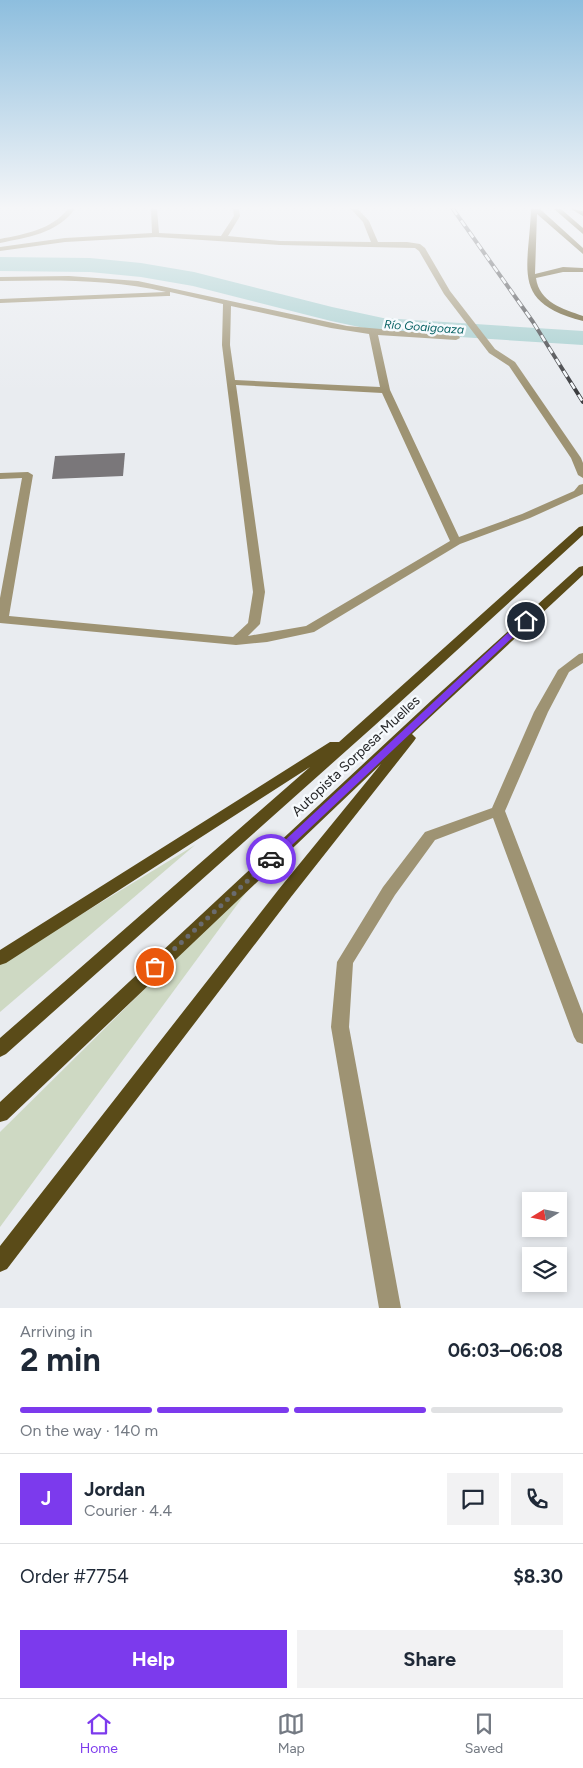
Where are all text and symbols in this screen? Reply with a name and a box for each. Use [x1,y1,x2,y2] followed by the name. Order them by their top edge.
[384,317,464,337] water label: Río Goaigoaza
[505,600,547,642] pin
[512,607,540,635] icon: home
[288,692,424,820] street label: Autopista Sorpesa-Muelles
[246,834,296,884] courier
[257,845,285,873] icon: car
[134,946,176,988] pin
[141,953,169,981] icon: bag
[522,1192,568,1238] north arrow
[522,1192,567,1292] map controls
[522,1247,567,1292] button: layers
[20,1322,92,1341] text: Arriving in
[448,1339,563,1362] text: 06:03–06:08
[20,1341,101,1379] text: 2 min
[20,1421,158,1440] text: On the way · 140 m
[447,1473,499,1525] button: chat
[511,1473,563,1525] button: phone
[84,1478,145,1501] text: Jordan
[41,1487,51,1510] text: J
[84,1501,172,1520] text: Courier · 4.4
[20,1565,129,1588] text: Order #7754
[513,1565,563,1588] text: $8.30
[20,1630,287,1688] button: Help
[297,1630,563,1688] button: Share
[80,1710,118,1757] tab: Home
[277,1710,305,1757] tab: Map
[465,1710,503,1757] tab: Saved

